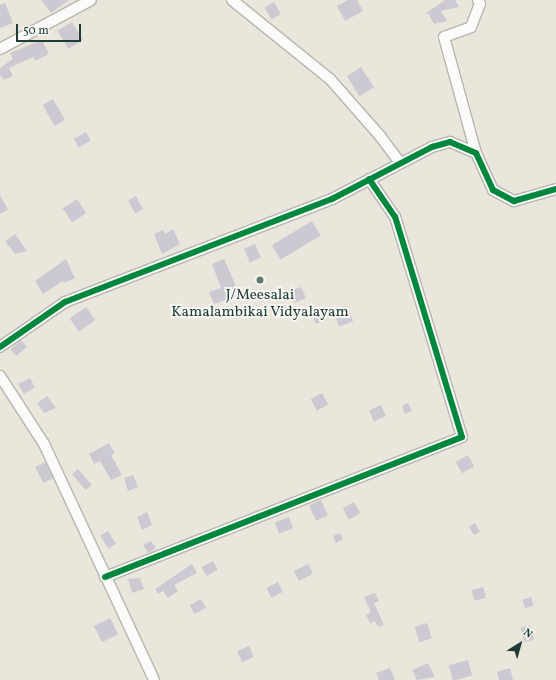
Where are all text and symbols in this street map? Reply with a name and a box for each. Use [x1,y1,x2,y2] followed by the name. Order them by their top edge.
[18,16,83,42] scale bar
[23,23,49,39] text: 50 m
[255,275,265,285] marker: J/Meesalai Kamalambikai Vidyalayam
[171,286,349,321] place label: J/Meesalai Kamalambikai Vidyalayam
[500,624,540,664] north arrow
[520,626,535,642] text: N

